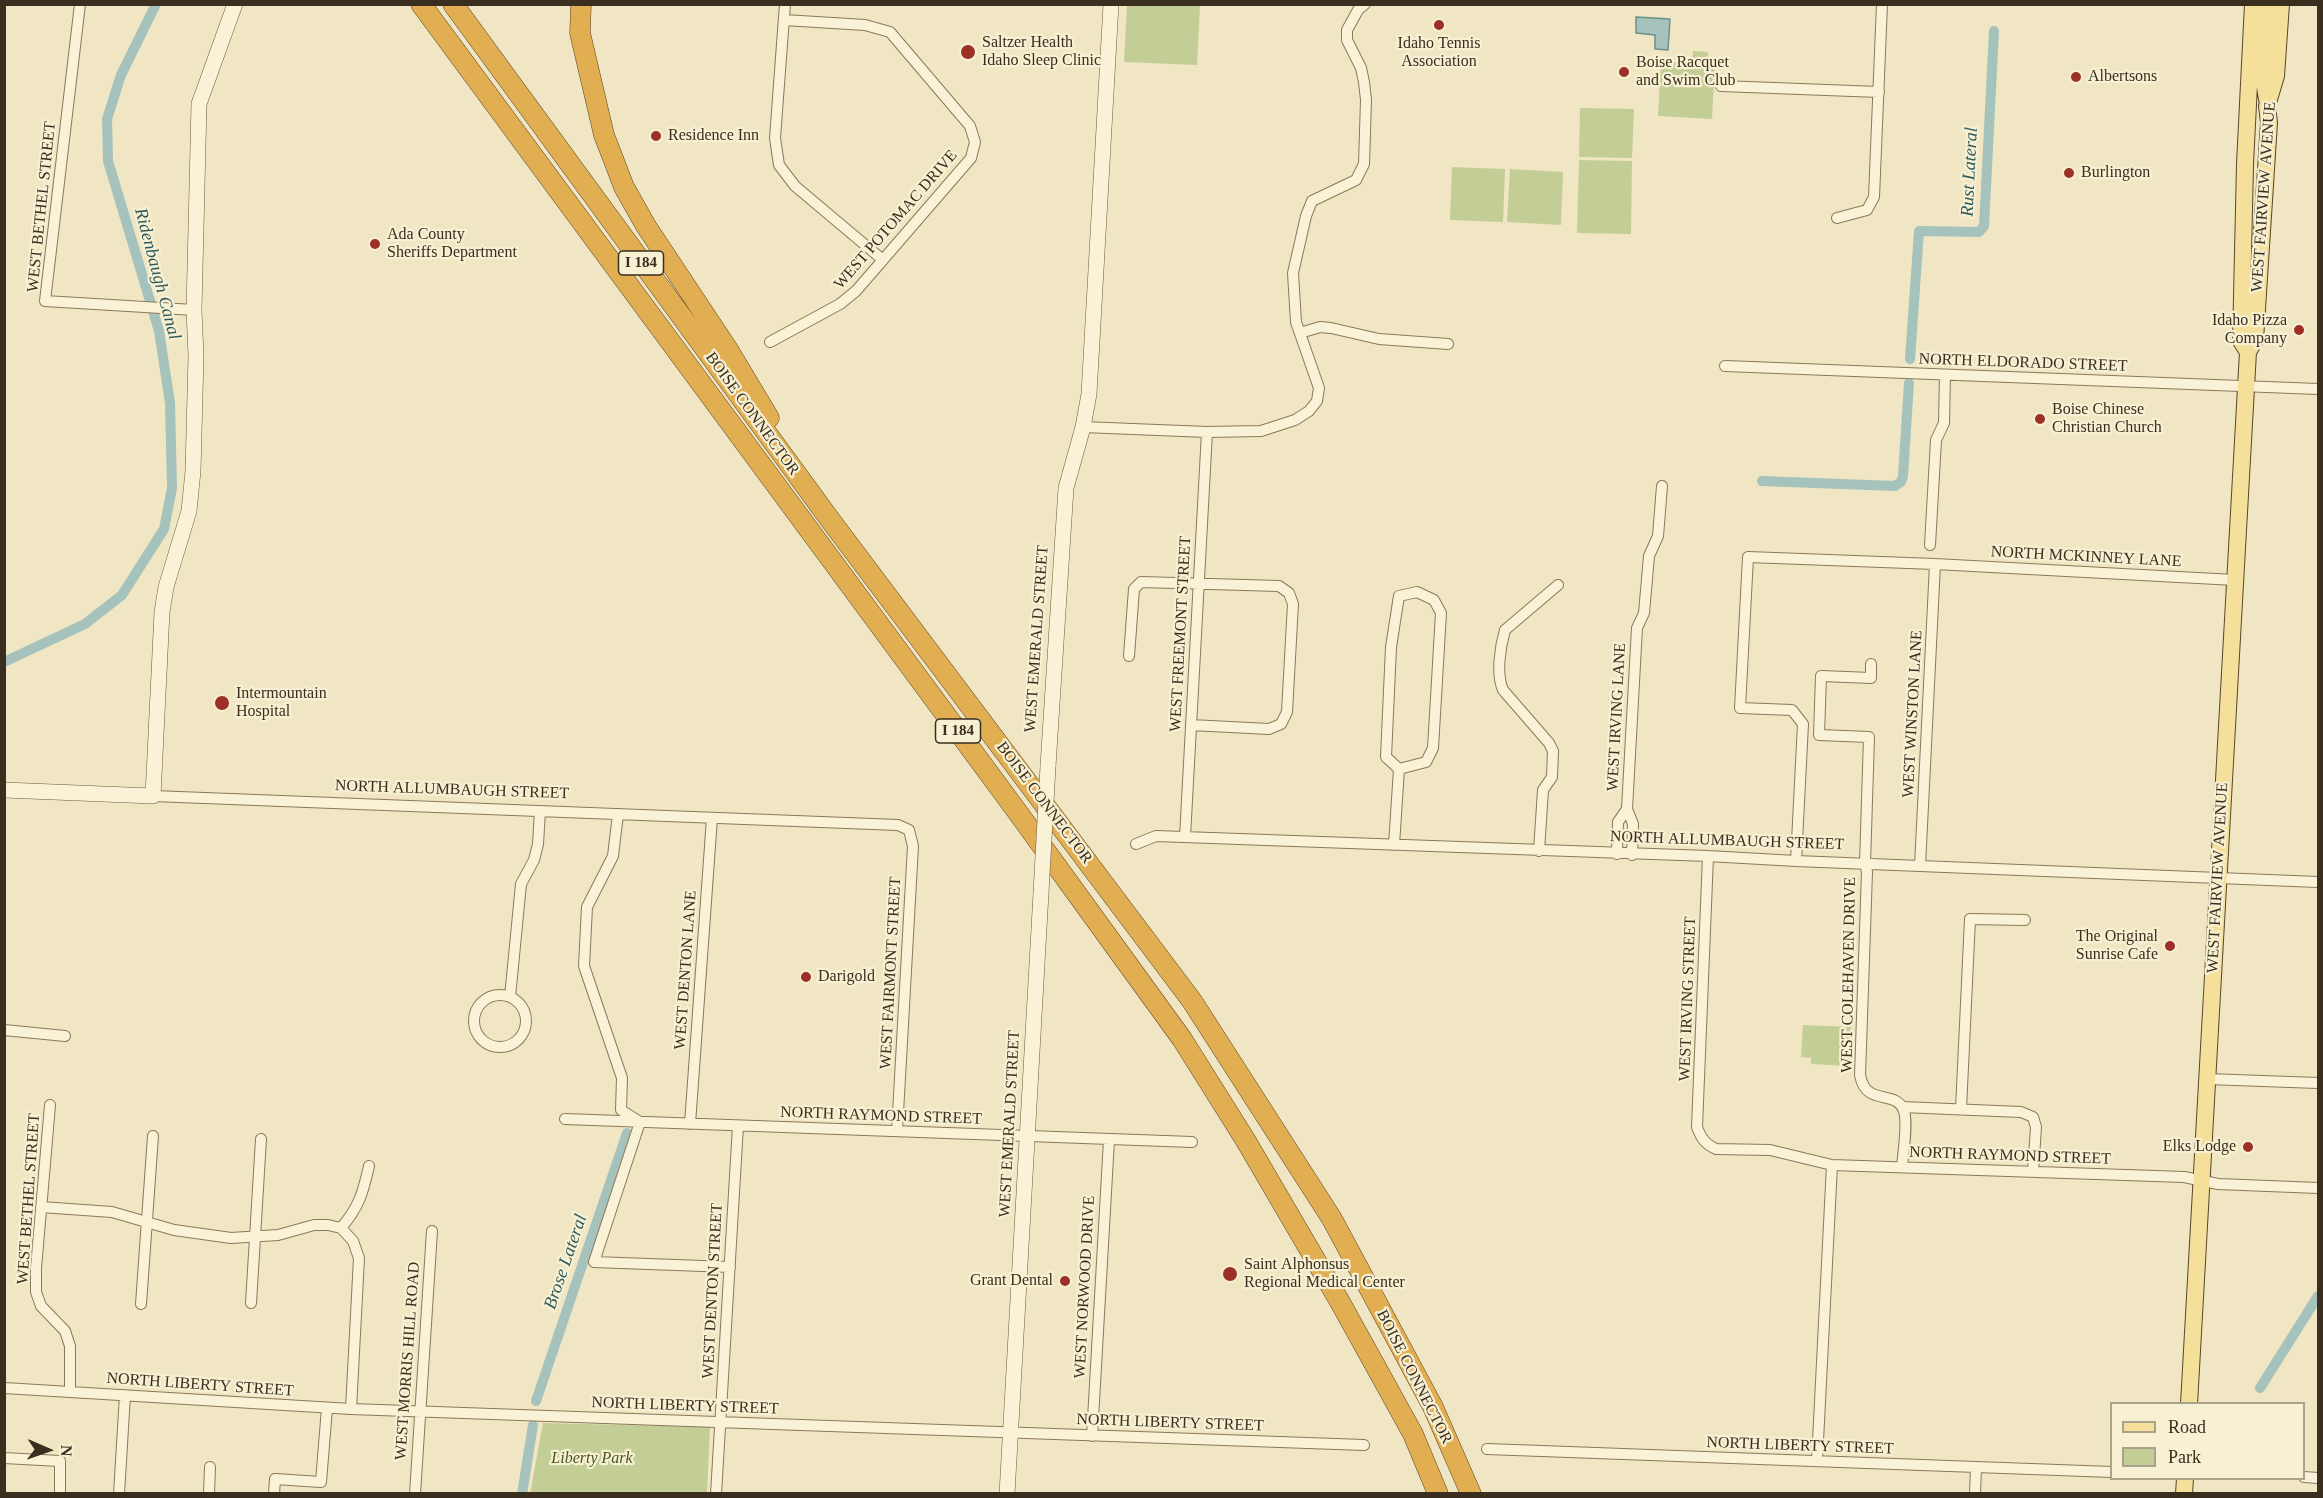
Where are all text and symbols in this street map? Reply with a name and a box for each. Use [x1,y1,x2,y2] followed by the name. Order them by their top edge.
[1432,18,1446,32] marker: Idaho Tennis Association
[982,33,1101,71] place label: Saltzer Health Idaho Sleep Clinic
[1398,34,1480,72] place label: Idaho Tennis Association
[959,43,977,61] marker: Saltzer Health Idaho Sleep Clinic
[1636,53,1736,91] place label: Boise Racquet and Swim Club
[1617,65,1631,79] marker: Boise Racquet and Swim Club
[2088,67,2157,87] place label: Albertsons
[2069,70,2083,84] marker: Albertsons
[2248,101,2280,293] street label: WEST FAIRVIEW AVENUE
[23,121,61,293] street label: WEST BETHEL STREET
[668,126,759,146] place label: Residence Inn
[1957,127,1983,217] water label: Rust Lateral
[649,129,663,143] marker: Residence Inn
[830,146,962,294] street label: WEST POTOMAC DRIVE
[2081,163,2150,183] place label: Burlington
[2062,166,2076,180] marker: Burlington
[129,206,185,342] water label: Ridenbaugh Canal
[387,225,517,263] place label: Ada County Sheriffs Department
[368,237,382,251] marker: Ada County Sheriffs Department
[618,251,664,275] road number: I 184
[2212,311,2287,349] place label: Idaho Pizza Company
[2292,323,2306,337] marker: Idaho Pizza Company
[701,349,803,479] street label: BOISE CONNECTOR
[1918,350,2128,376] street label: NORTH ELDORADO STREET
[2052,400,2162,438] place label: Boise Chinese Christian Church
[2033,412,2047,426] marker: Boise Chinese Christian Church
[1166,535,1196,733] street label: WEST FREEMONT STREET
[1990,542,2182,572] street label: NORTH MCKINNEY LANE
[1021,545,1053,733] street label: WEST EMERALD STREET
[1899,630,1927,798] street label: WEST WINSTON LANE
[1604,642,1630,792] street label: WEST IRVING LANE
[236,684,327,722] place label: Intermountain Hospital
[213,694,231,712] marker: Intermountain Hospital
[936,719,980,743] road number: I 184
[992,738,1096,868] street label: BOISE CONNECTOR
[334,776,570,804] street label: NORTH ALLUMBAUGH STREET
[2203,782,2233,974] street label: WEST FAIRVIEW AVENUE
[1609,827,1845,855] street label: NORTH ALLUMBAUGH STREET
[876,876,906,1070] street label: WEST FAIRMONT STREET
[1838,877,1860,1073] street label: WEST COLEHAVEN DRIVE
[671,890,701,1050] street label: WEST DENTON LANE
[1676,916,1700,1082] street label: WEST IRVING STREET
[2076,927,2158,965] place label: The Original Sunrise Cafe
[2163,939,2177,953] marker: The Original Sunrise Cafe
[818,967,875,987] place label: Darigold
[799,970,813,984] marker: Darigold
[996,1030,1024,1218] street label: WEST EMERALD STREET
[780,1103,982,1129] street label: NORTH RAYMOND STREET
[13,1113,45,1285] street label: WEST BETHEL STREET
[2163,1137,2236,1157] place label: Elks Lodge
[2241,1140,2255,1154] marker: Elks Lodge
[1909,1143,2111,1169] street label: NORTH RAYMOND STREET
[1071,1195,1099,1379] street label: WEST NORWOOD DRIVE
[699,1203,727,1379] street label: WEST DENTON STREET
[540,1212,592,1312] water label: Brose Lateral
[1244,1255,1405,1293] place label: Saint Alphonsus Regional Medical Center
[391,1261,425,1461] street label: WEST MORRIS HILL ROAD
[1221,1265,1239,1283] marker: Saint Alphonsus Regional Medical Center
[970,1271,1053,1291] place label: Grant Dental
[1058,1274,1072,1288] marker: Grant Dental
[1372,1307,1456,1447] street label: BOISE CONNECTOR
[106,1369,294,1401] street label: NORTH LIBERTY STREET
[591,1393,779,1419] street label: NORTH LIBERTY STREET
[2110,1402,2305,1480] legend
[1076,1410,1264,1436] street label: NORTH LIBERTY STREET
[2168,1417,2206,1437] text: Road
[18,1420,78,1480] north arrow
[1706,1433,1894,1459] street label: NORTH LIBERTY STREET
[58,1445,75,1457] text: N
[2168,1447,2201,1467] text: Park
[551,1449,633,1469] park label: Liberty Park

